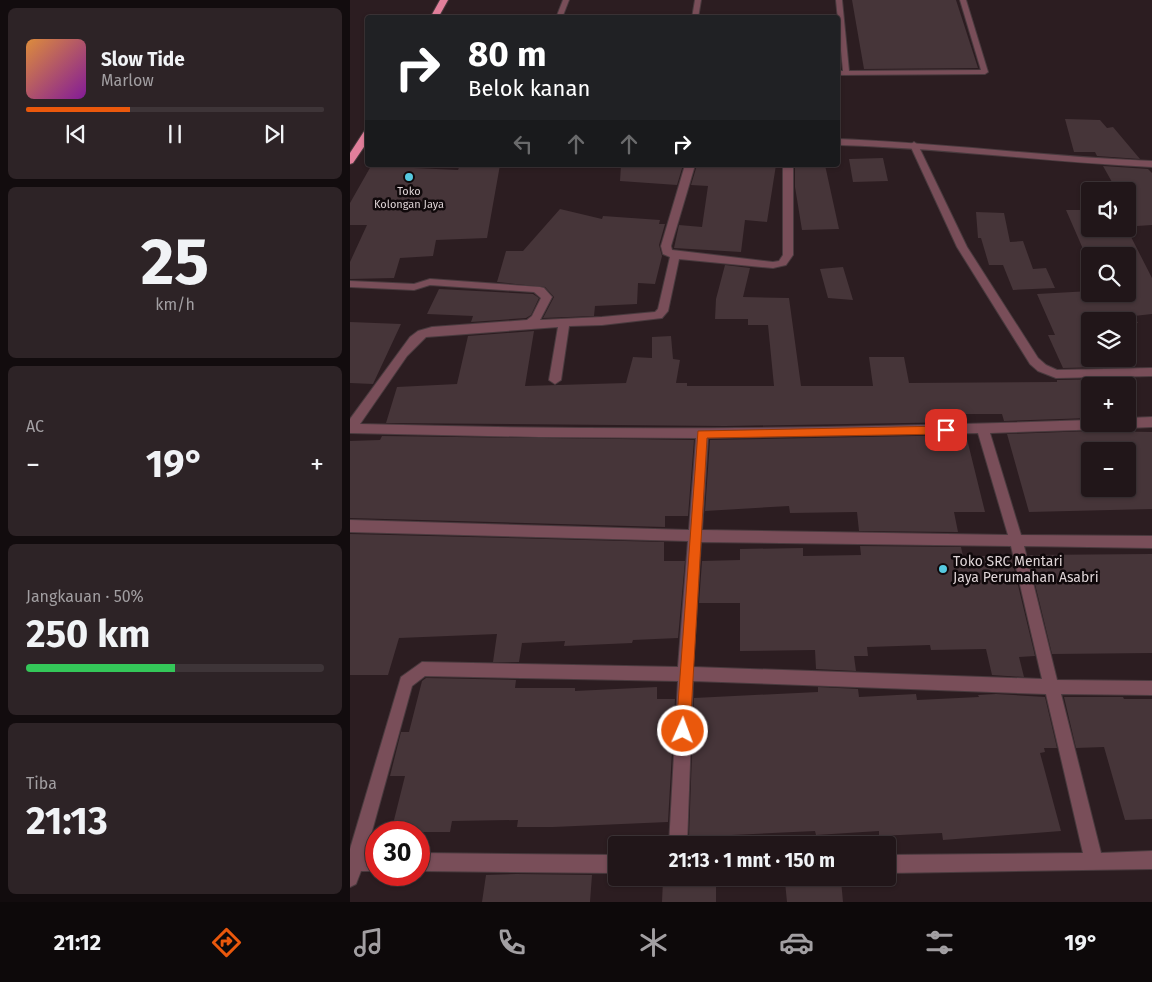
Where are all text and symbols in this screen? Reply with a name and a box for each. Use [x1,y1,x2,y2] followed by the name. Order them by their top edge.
[468,33,547,75] text: 80 m
[385,35,450,100] icon: right
[101,48,185,71] text: Slow Tide
[101,71,154,90] text: Marlow
[468,75,590,102] text: Belok kanan
[62,120,90,148] icon: previous
[161,120,189,148] icon: pause
[260,120,288,148] icon: next
[509,130,537,158] icon: left
[562,130,590,158] icon: ahead
[615,130,643,158] icon: ahead
[668,130,696,158] icon: right
[403,171,415,183] marker: Toko Kolongan Jaya
[1081,182,1136,497] map controls
[1081,182,1136,237] button: sound
[374,185,444,211] place label: Toko Kolongan Jaya
[141,223,209,301] text: 25
[1081,247,1136,302] button: search
[155,295,195,314] text: km/h
[1081,312,1136,367] button: layers
[1081,377,1136,432] button: +
[925,409,967,451] pin
[932,416,960,444] icon: arrive
[26,417,44,436] text: AC
[146,441,204,487] text: 19°
[1081,442,1136,497] button: −
[26,448,40,481] text: −
[310,448,324,481] text: +
[953,553,1099,586] place label: Toko SRC Mentari Jaya Perumahan Asabri
[937,563,949,575] marker: Toko SRC Mentari Jaya Perumahan Asabri
[26,587,144,606] text: Jangkauan · 50%
[26,611,150,657] text: 250 km
[656,704,708,756] position arrow
[26,774,57,793] text: Tiba
[26,798,108,844] text: 21:13
[365,821,430,886] speed limit sign: 30
[669,849,835,872] text: 21:13 · 1 mnt · 150 m
[209,925,244,960] icon: directions
[351,925,386,960] icon: music
[494,925,529,960] icon: phone
[636,925,671,960] icon: climate
[779,925,814,960] icon: car
[922,925,957,960] icon: filters
[54,929,101,956] text: 21:12
[1064,929,1098,956] text: 19°

